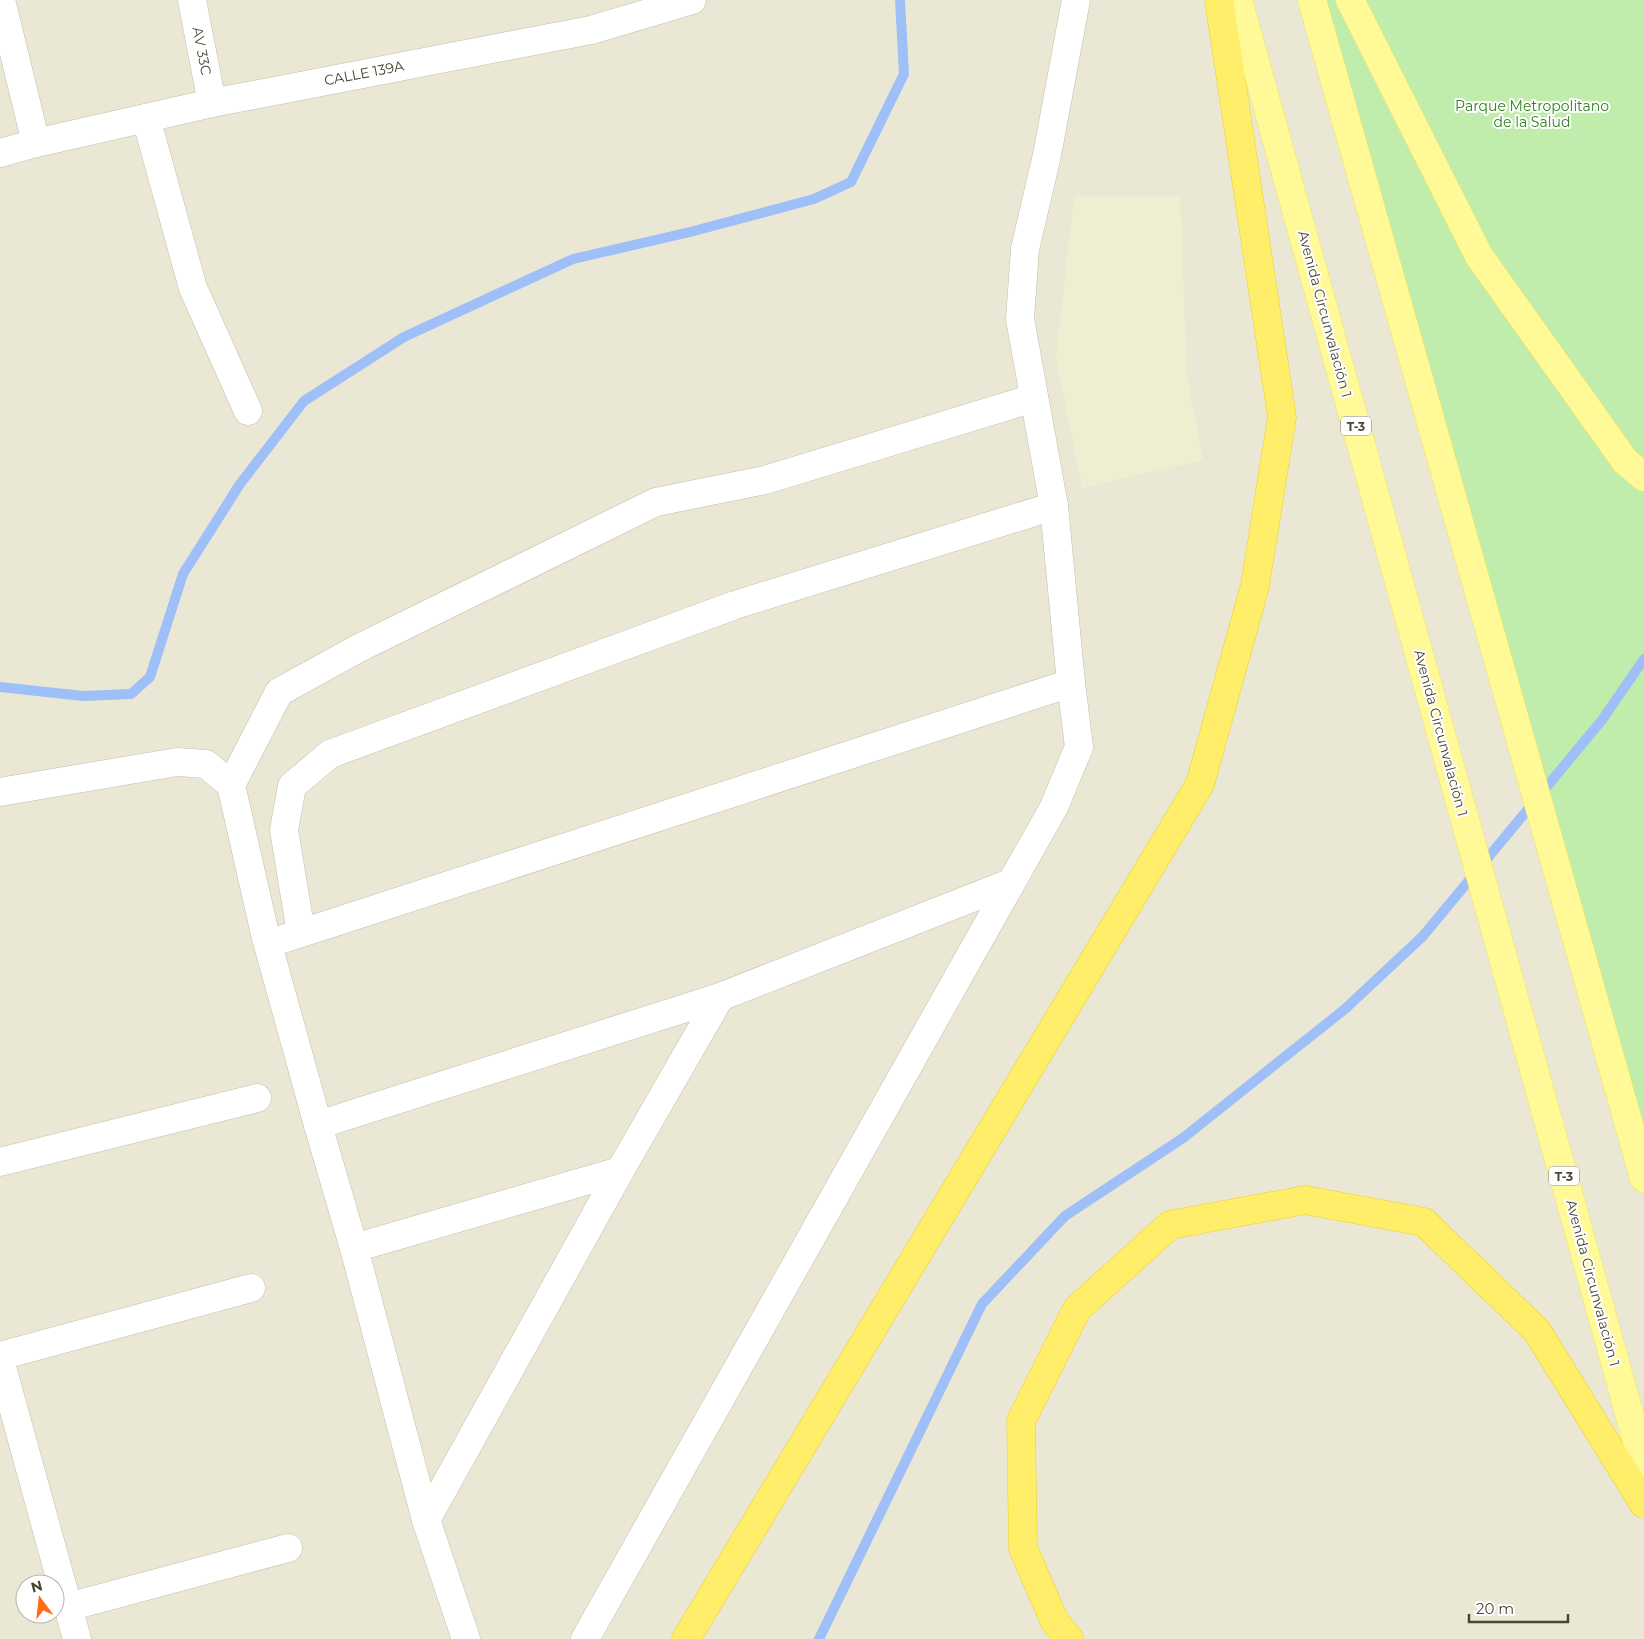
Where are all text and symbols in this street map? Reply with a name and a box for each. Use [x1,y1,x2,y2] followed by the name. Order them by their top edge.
[189,25,215,77] street label: AV 33C
[323,56,406,90] street label: CALLE 139A
[1455,97,1609,131] park label: Parque Metropolitano de la Salud
[1294,229,1356,399] street label: Avenida Circunvalación 1
[1341,416,1371,436] road number: T-3
[1410,648,1472,818] street label: Avenida Circunvalación 1
[1549,1166,1579,1186] road number: T-3
[1562,1198,1624,1368] street label: Avenida Circunvalación 1
[15,1574,65,1624] north arrow
[29,1576,44,1597] text: N
[1469,1592,1568,1624] scale bar
[1476,1599,1514,1618] text: 20 m

